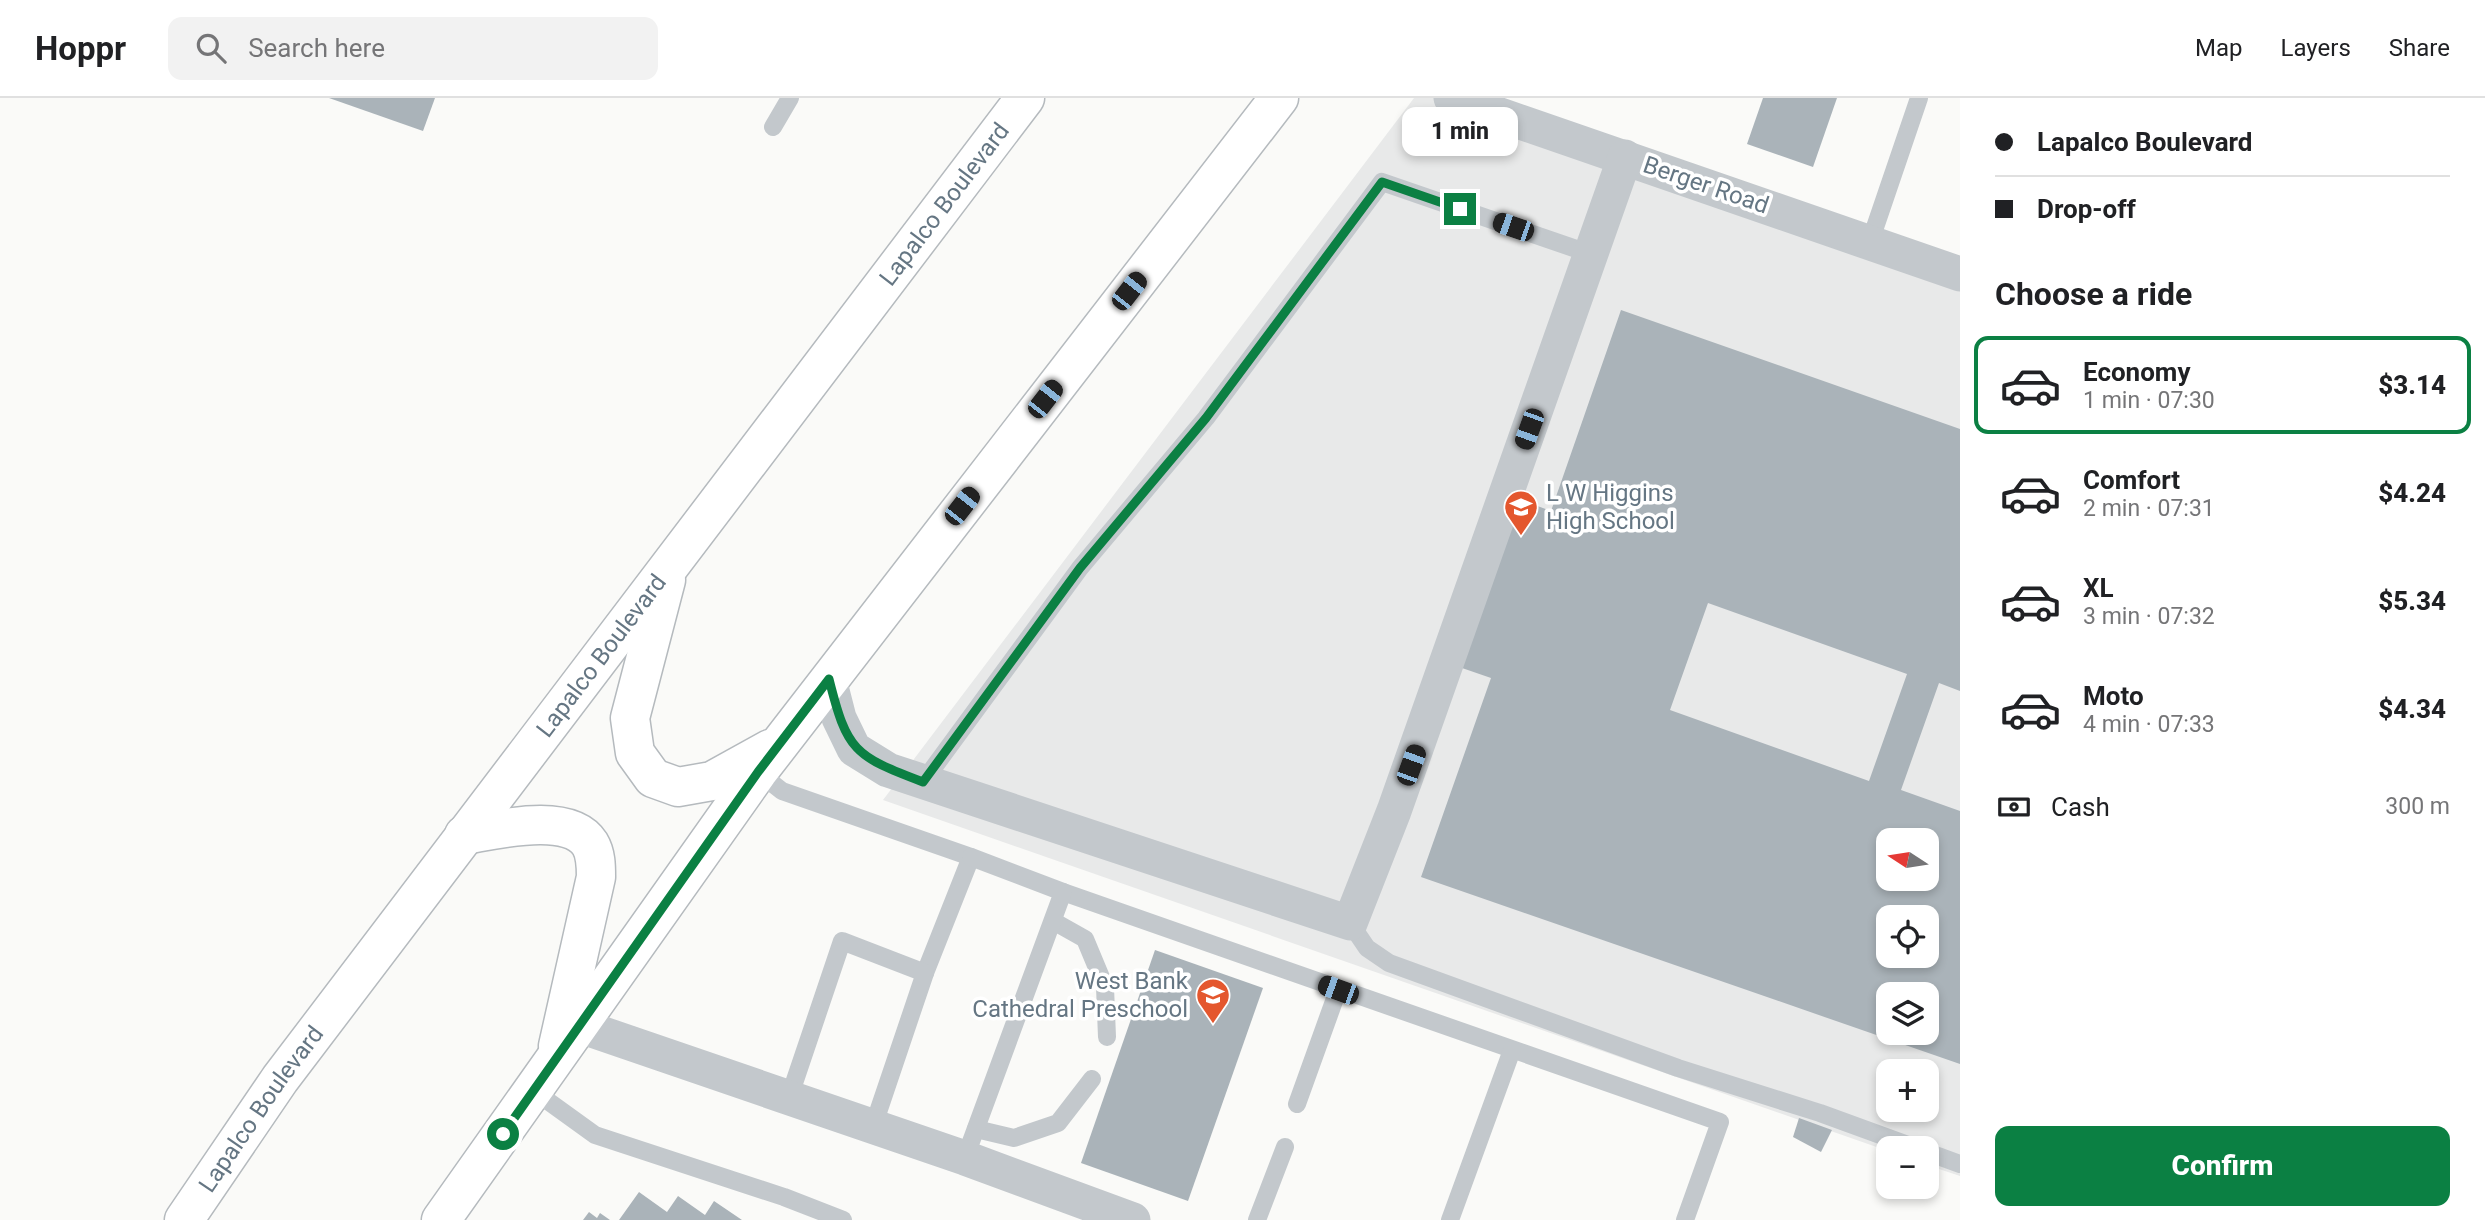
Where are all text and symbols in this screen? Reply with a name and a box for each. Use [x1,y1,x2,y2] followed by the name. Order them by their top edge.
[168,17,658,80] search box
[35,29,126,68] text: Hoppr
[192,29,230,67] icon: search
[248,33,385,63] text: Search here
[2195,34,2243,62] text: Map
[2281,34,2351,62] text: Layers
[2389,34,2450,62] text: Share
[1402,108,1518,156] callout: 1 min
[874,117,1015,291] street label: Lapalco Boulevard
[1431,118,1489,145] text: 1 min
[2037,127,2252,157] text: Lapalco Boulevard
[1640,150,1772,220] street label: Berger Road
[1444,193,1476,225] route end
[2037,194,2136,224] text: Drop-off
[1490,210,1537,244] car
[1108,268,1151,314] car
[1995,275,2192,313] text: Choose a ride
[1999,354,2062,417] icon: car
[2083,357,2190,387] text: Economy
[2378,370,2446,400] text: $3.14
[1024,376,1067,422] car
[2083,387,2215,414] text: 1 min · 07:30
[1512,406,1547,452] car
[1999,462,2062,525] icon: car
[2083,465,2180,495] text: Comfort
[2378,478,2446,508] text: $4.24
[1546,479,1675,535] place label: L W Higgins High School
[941,483,984,529] car
[1502,488,1540,537] school or university icon: L W Higgins High School
[2083,495,2215,522] text: 2 min · 07:31
[531,569,672,743] street label: Lapalco Boulevard
[1999,570,2062,633] icon: car
[2083,573,2114,603] text: XL
[2378,586,2446,616] text: $5.34
[2083,603,2215,630] text: 3 min · 07:32
[1999,678,2062,741] icon: car
[2083,681,2144,711] text: Moto
[2378,694,2446,724] text: $4.34
[2083,711,2215,738] text: 4 min · 07:33
[1394,742,1429,788] car
[1995,788,2033,826] icon: cash
[2051,792,2110,822] text: Cash
[2385,793,2450,820] text: 300 m
[1876,828,1939,891] north arrow
[1876,828,1939,1199] map controls
[1876,905,1939,968] button: locate
[972,967,1189,1023] place label: West Bank Cathedral Preschool
[1315,973,1362,1007] car
[1194,976,1232,1025] school or university icon: West Bank Cathedral Preschool
[1876,982,1939,1045] button: layers
[193,1020,329,1198] street label: Lapalco Boulevard
[1876,1059,1939,1122] button: +
[487,1118,519,1150] route start
[1995,1126,2450,1206] button: Confirm
[1876,1136,1939,1199] button: −

